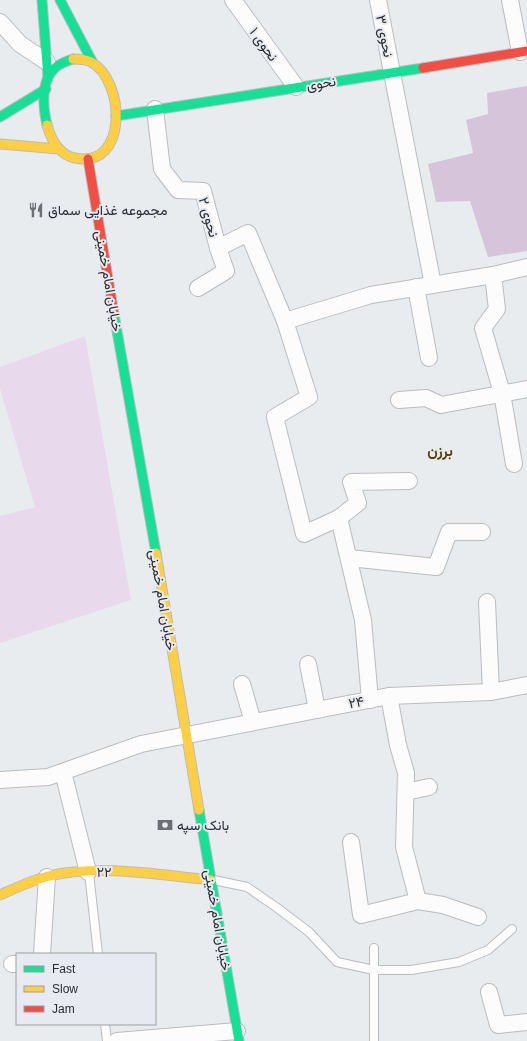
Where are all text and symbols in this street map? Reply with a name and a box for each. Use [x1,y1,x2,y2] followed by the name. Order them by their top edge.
[372,13,397,59] street label: نحوی ۳
[246,24,282,64] street label: نحوی ۱
[305,73,337,94] street label: نحوی
[195,195,222,239] street label: نحوی ۲
[27,201,45,219] restaurant icon: مجموعه غذایی سماق
[48,202,167,219] place label: مجموعه غذایی سماق
[91,229,126,333] street label: خیابان امام خمینی
[427,442,453,460] district label: برزن
[145,548,180,652] street label: خیابان امام خمینی
[347,693,365,711] street label: ۲۴
[156,816,174,834] bank icon: بانک سپه
[177,817,229,835] place label: بانک سپه
[97,864,111,880] street label: ۲۲
[200,868,235,972] street label: خیابان امام خمینی
[16,953,156,1025] legend
[52,962,76,976] text: Fast
[52,982,78,996] text: Slow
[52,1002,75,1016] text: Jam

